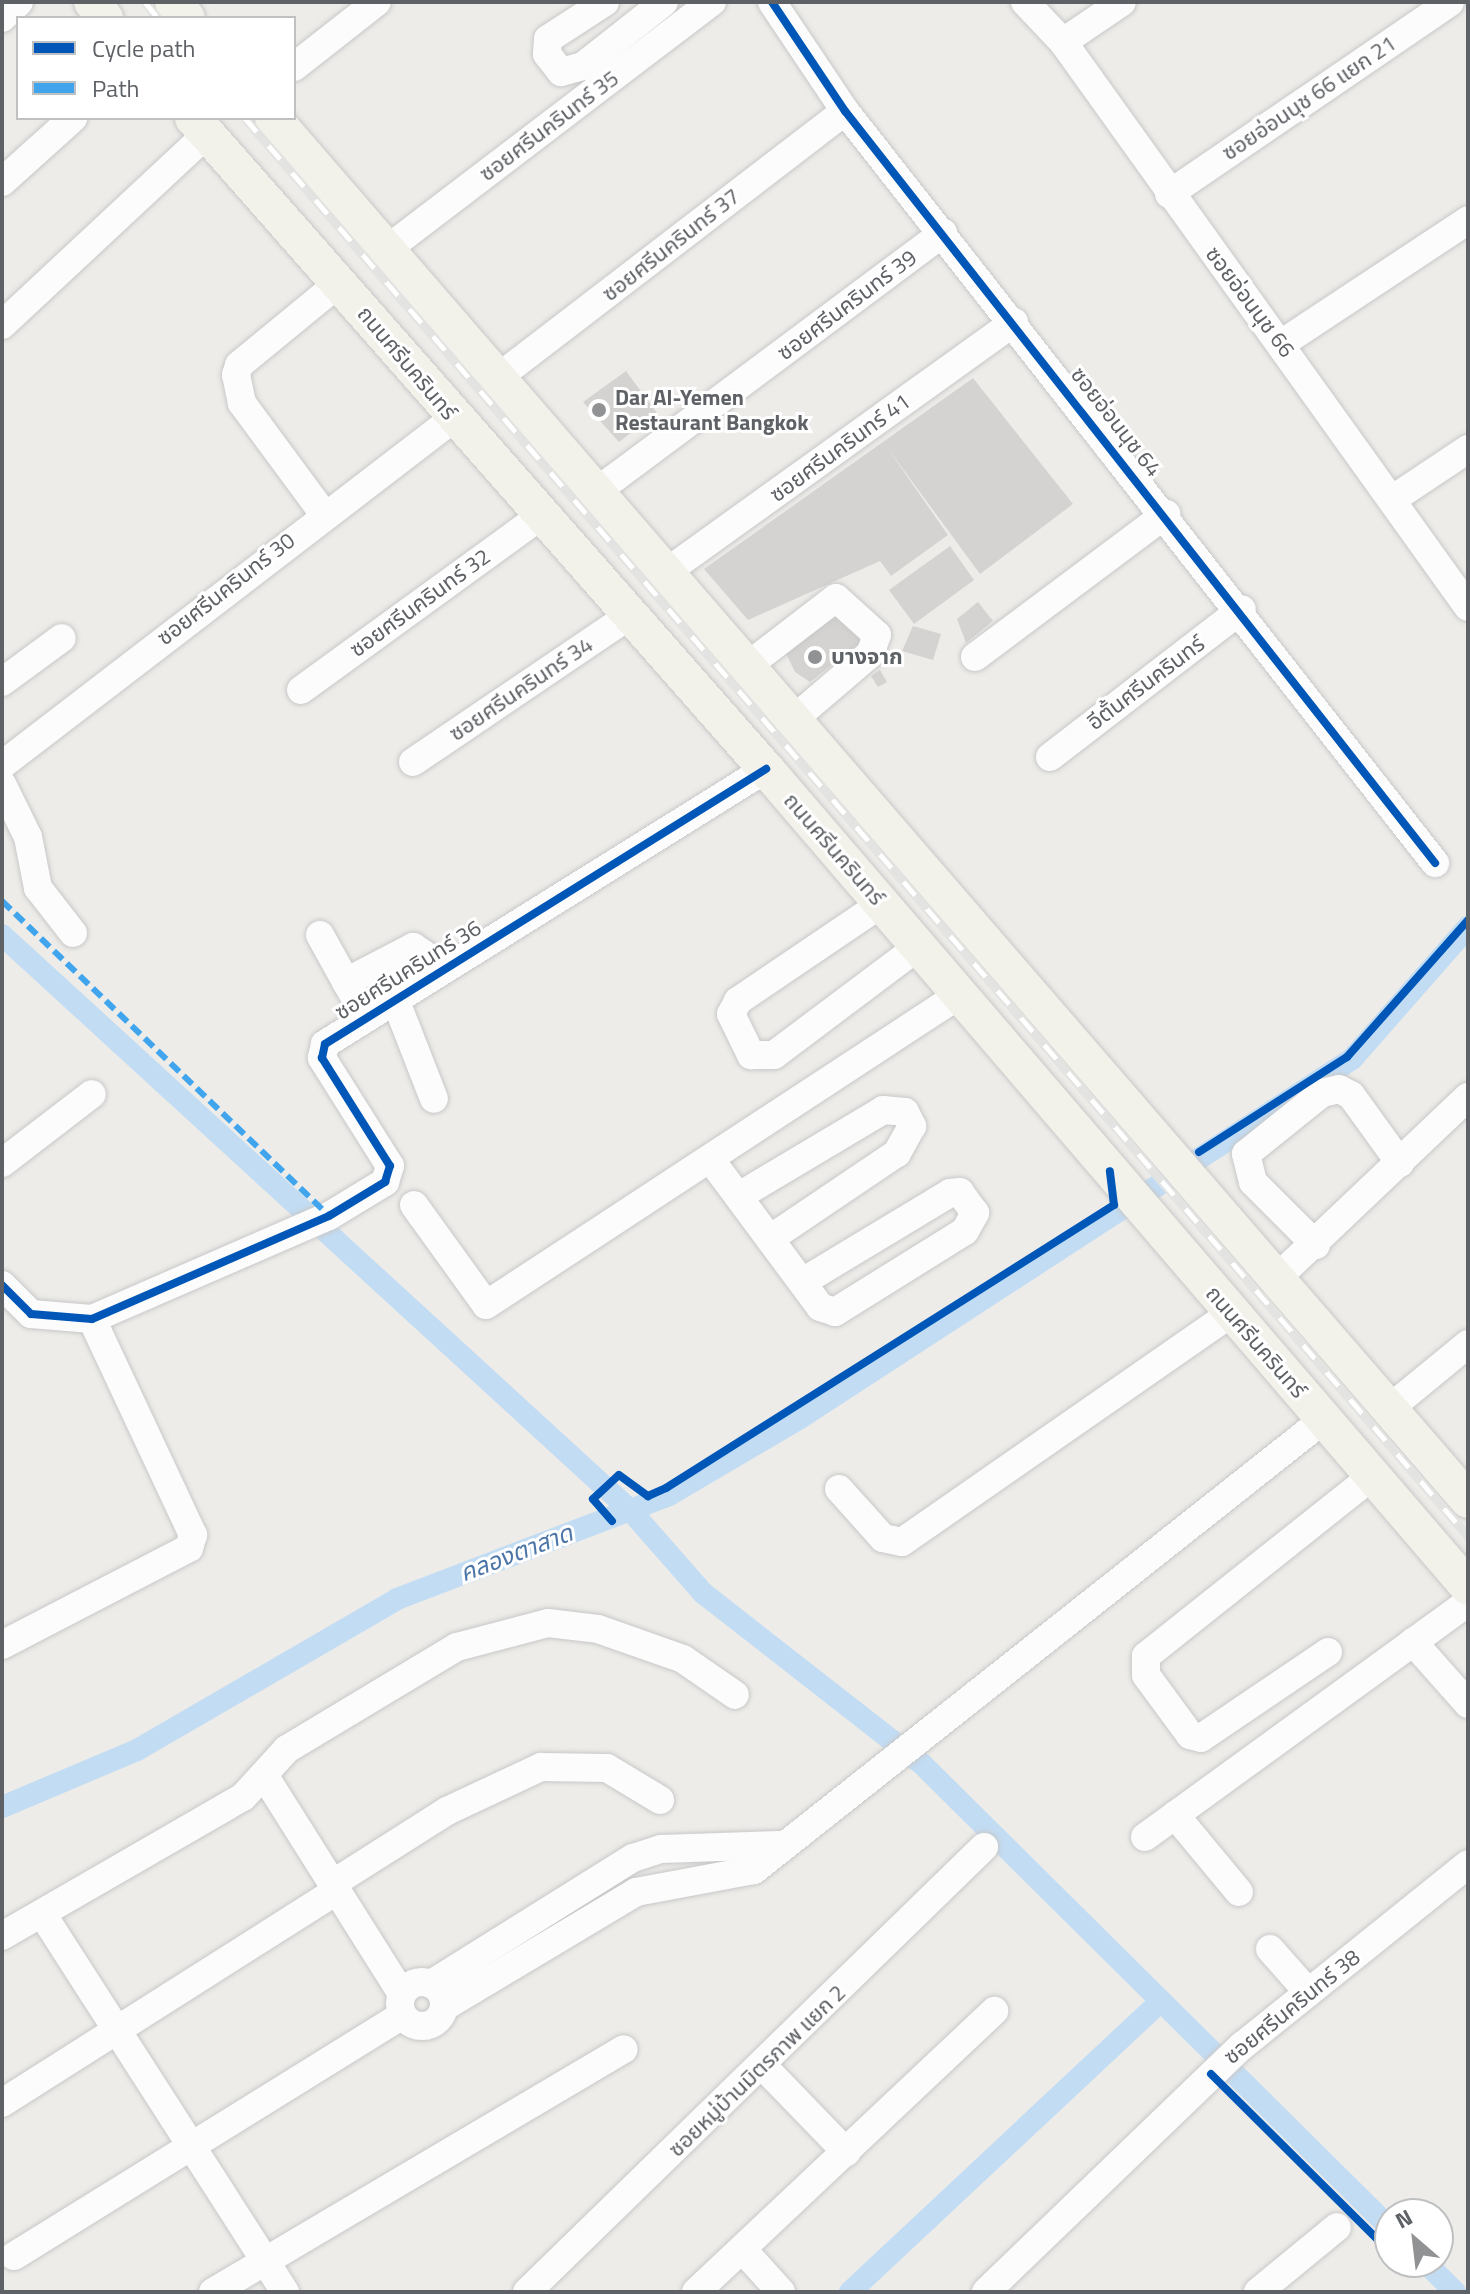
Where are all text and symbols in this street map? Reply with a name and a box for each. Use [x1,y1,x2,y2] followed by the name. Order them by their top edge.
[16,16,296,120] legend
[92,30,195,66] text: Cycle path
[1217,30,1401,166] street label: ซอยอ่อนนุช 66 แยก 21
[474,65,624,187] street label: ซอยศรีนครินทร์ 35
[92,70,139,106] text: Path
[597,183,745,307] street label: ซอยศรีนครินทร์ 37
[1200,241,1300,363] street label: ซอยอ่อนนุช 66
[772,244,922,366] street label: ซอยศรีนครินทร์ 39
[352,301,462,425] street label: ถนนศรีนครินทร์
[1065,362,1167,482] street label: ซอยอ่อนนุช 64
[615,384,809,436] place label: Dar Al-Yemen Restaurant Bangkok
[765,388,915,508] street label: ซอยศรีนครินทร์ 41
[590,401,608,419] marker: Dar Al-Yemen Restaurant Bangkok
[152,527,300,651] street label: ซอยศรีนครินทร์ 30
[345,543,495,663] street label: ซอยศรีนครินทร์ 32
[1082,630,1210,736] street label: อีตั้นศรีนครินทร์
[444,631,598,747] street label: ซอยศรีนครินทร์ 34
[831,644,903,670] place label: บางจาก
[806,648,824,666] marker: บางจาก
[778,787,890,911] street label: ถนนศรีนครินทร์
[330,914,486,1026] street label: ซอยศรีนครินทร์ 36
[1200,1280,1312,1404] street label: ถนนศรีนครินทร์
[456,1518,576,1588] water label: คลองตาสาด
[1219,1944,1365,2070] street label: ซอยศรีนครินทร์ 38
[663,1980,851,2162] street label: ซอยหมู่บ้านมิตรภาพ แยก 2
[1374,2198,1454,2278] north arrow
[1389,2200,1418,2237] text: N

